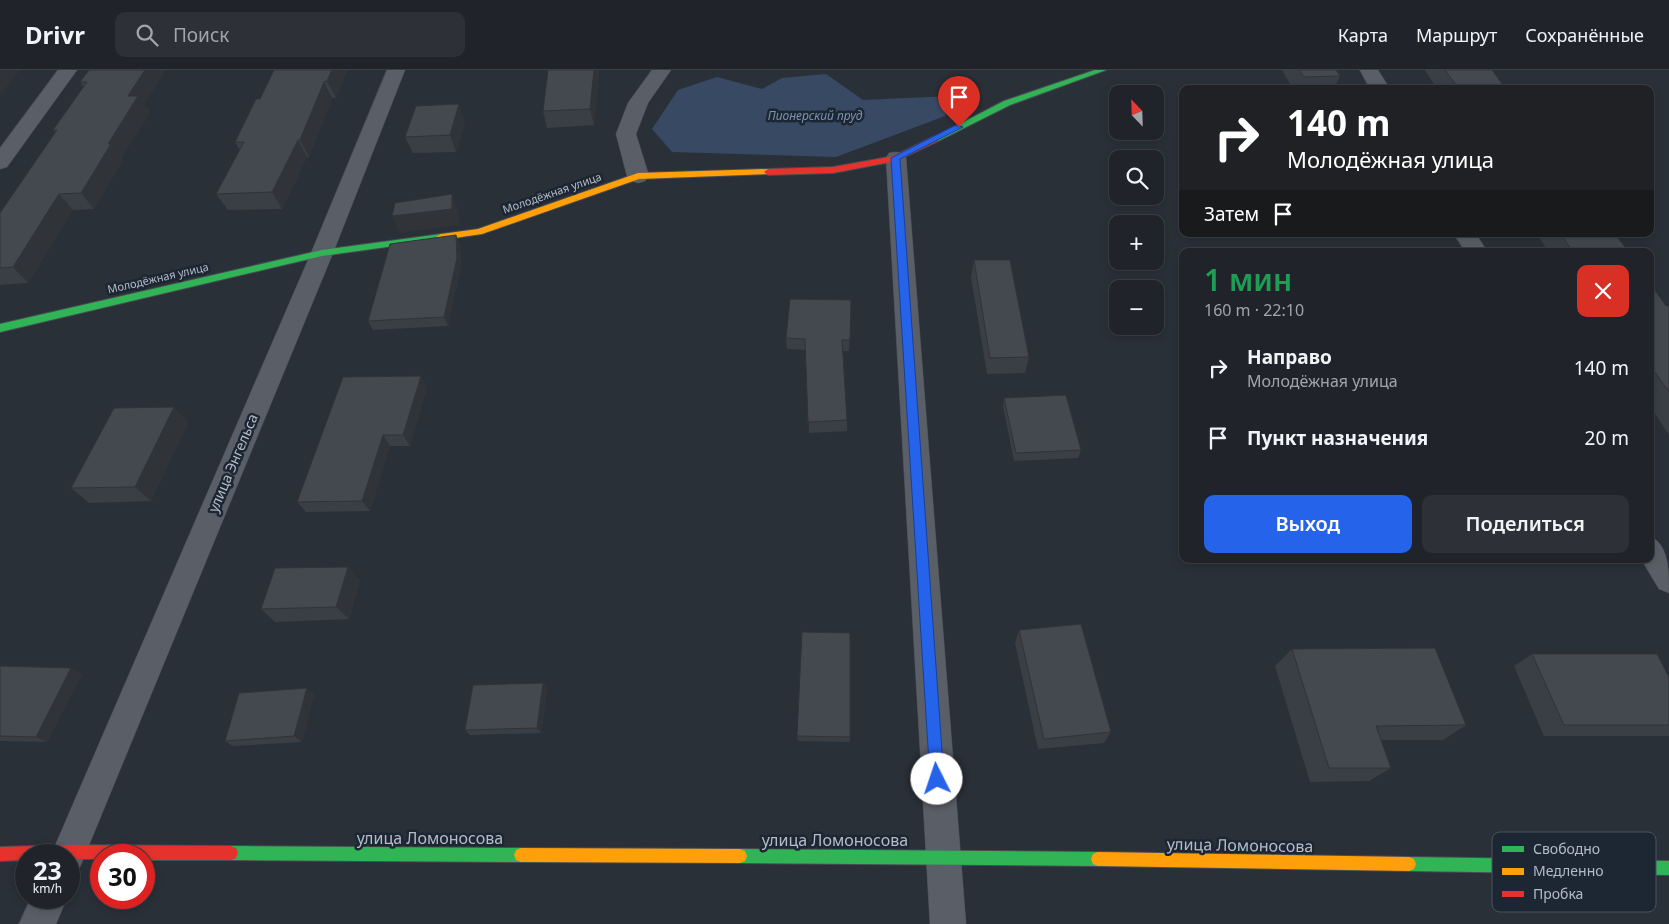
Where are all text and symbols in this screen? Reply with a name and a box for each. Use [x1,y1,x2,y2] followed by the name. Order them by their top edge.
[115,12,465,57] search box
[25,18,85,51] text: Drivr
[133,21,161,49] icon: search
[173,22,229,48] text: Поиск
[1338,23,1388,47] text: Карта
[1416,23,1497,47] text: Маршрут
[1525,23,1644,47] text: Сохранённые
[938,76,980,127] pin
[945,83,973,111] icon: arrive
[1109,85,1164,140] north arrow
[1109,85,1164,335] map controls
[1287,99,1390,146] text: 140 m
[1204,105,1269,170] icon: right
[768,107,863,124] water label: Пионерский пруд
[1287,144,1494,174] text: Молодёжная улица
[1109,150,1164,205] button: search
[500,169,603,216] street label: Молодёжная улица
[1269,200,1297,228] icon: arrive
[1204,201,1259,227] text: Затем
[1109,215,1164,270] button: +
[106,259,210,296] street label: Молодёжная улица
[1204,259,1292,300] text: 1 мин
[1577,265,1629,317] button: close
[1109,280,1164,335] button: −
[1204,299,1304,321] text: 160 m · 22:10
[1247,344,1332,370] text: Направо
[1204,354,1232,382] icon: right
[1574,355,1629,381] text: 140 m
[1247,370,1398,392] text: Молодёжная улица
[203,411,262,515] street label: улица Энгельса
[1204,424,1232,452] icon: arrive
[1247,425,1428,451] text: Пункт назначения
[1585,425,1629,451] text: 20 m
[1204,495,1412,553] button: Выход
[1422,495,1629,553] button: Поделиться
[910,752,962,804] position arrow
[357,827,503,849] street label: улица Ломоносова
[762,829,908,851] street label: улица Ломоносова
[1492,832,1656,912] legend
[1167,833,1313,857] street label: улица Ломоносова
[1533,839,1600,858] text: Свободно
[90,844,155,909] speed limit sign: 30
[33,853,62,887] text: 23
[1533,861,1604,880] text: Медленно
[33,880,62,897] text: km/h
[1533,884,1583,903] text: Пробка

